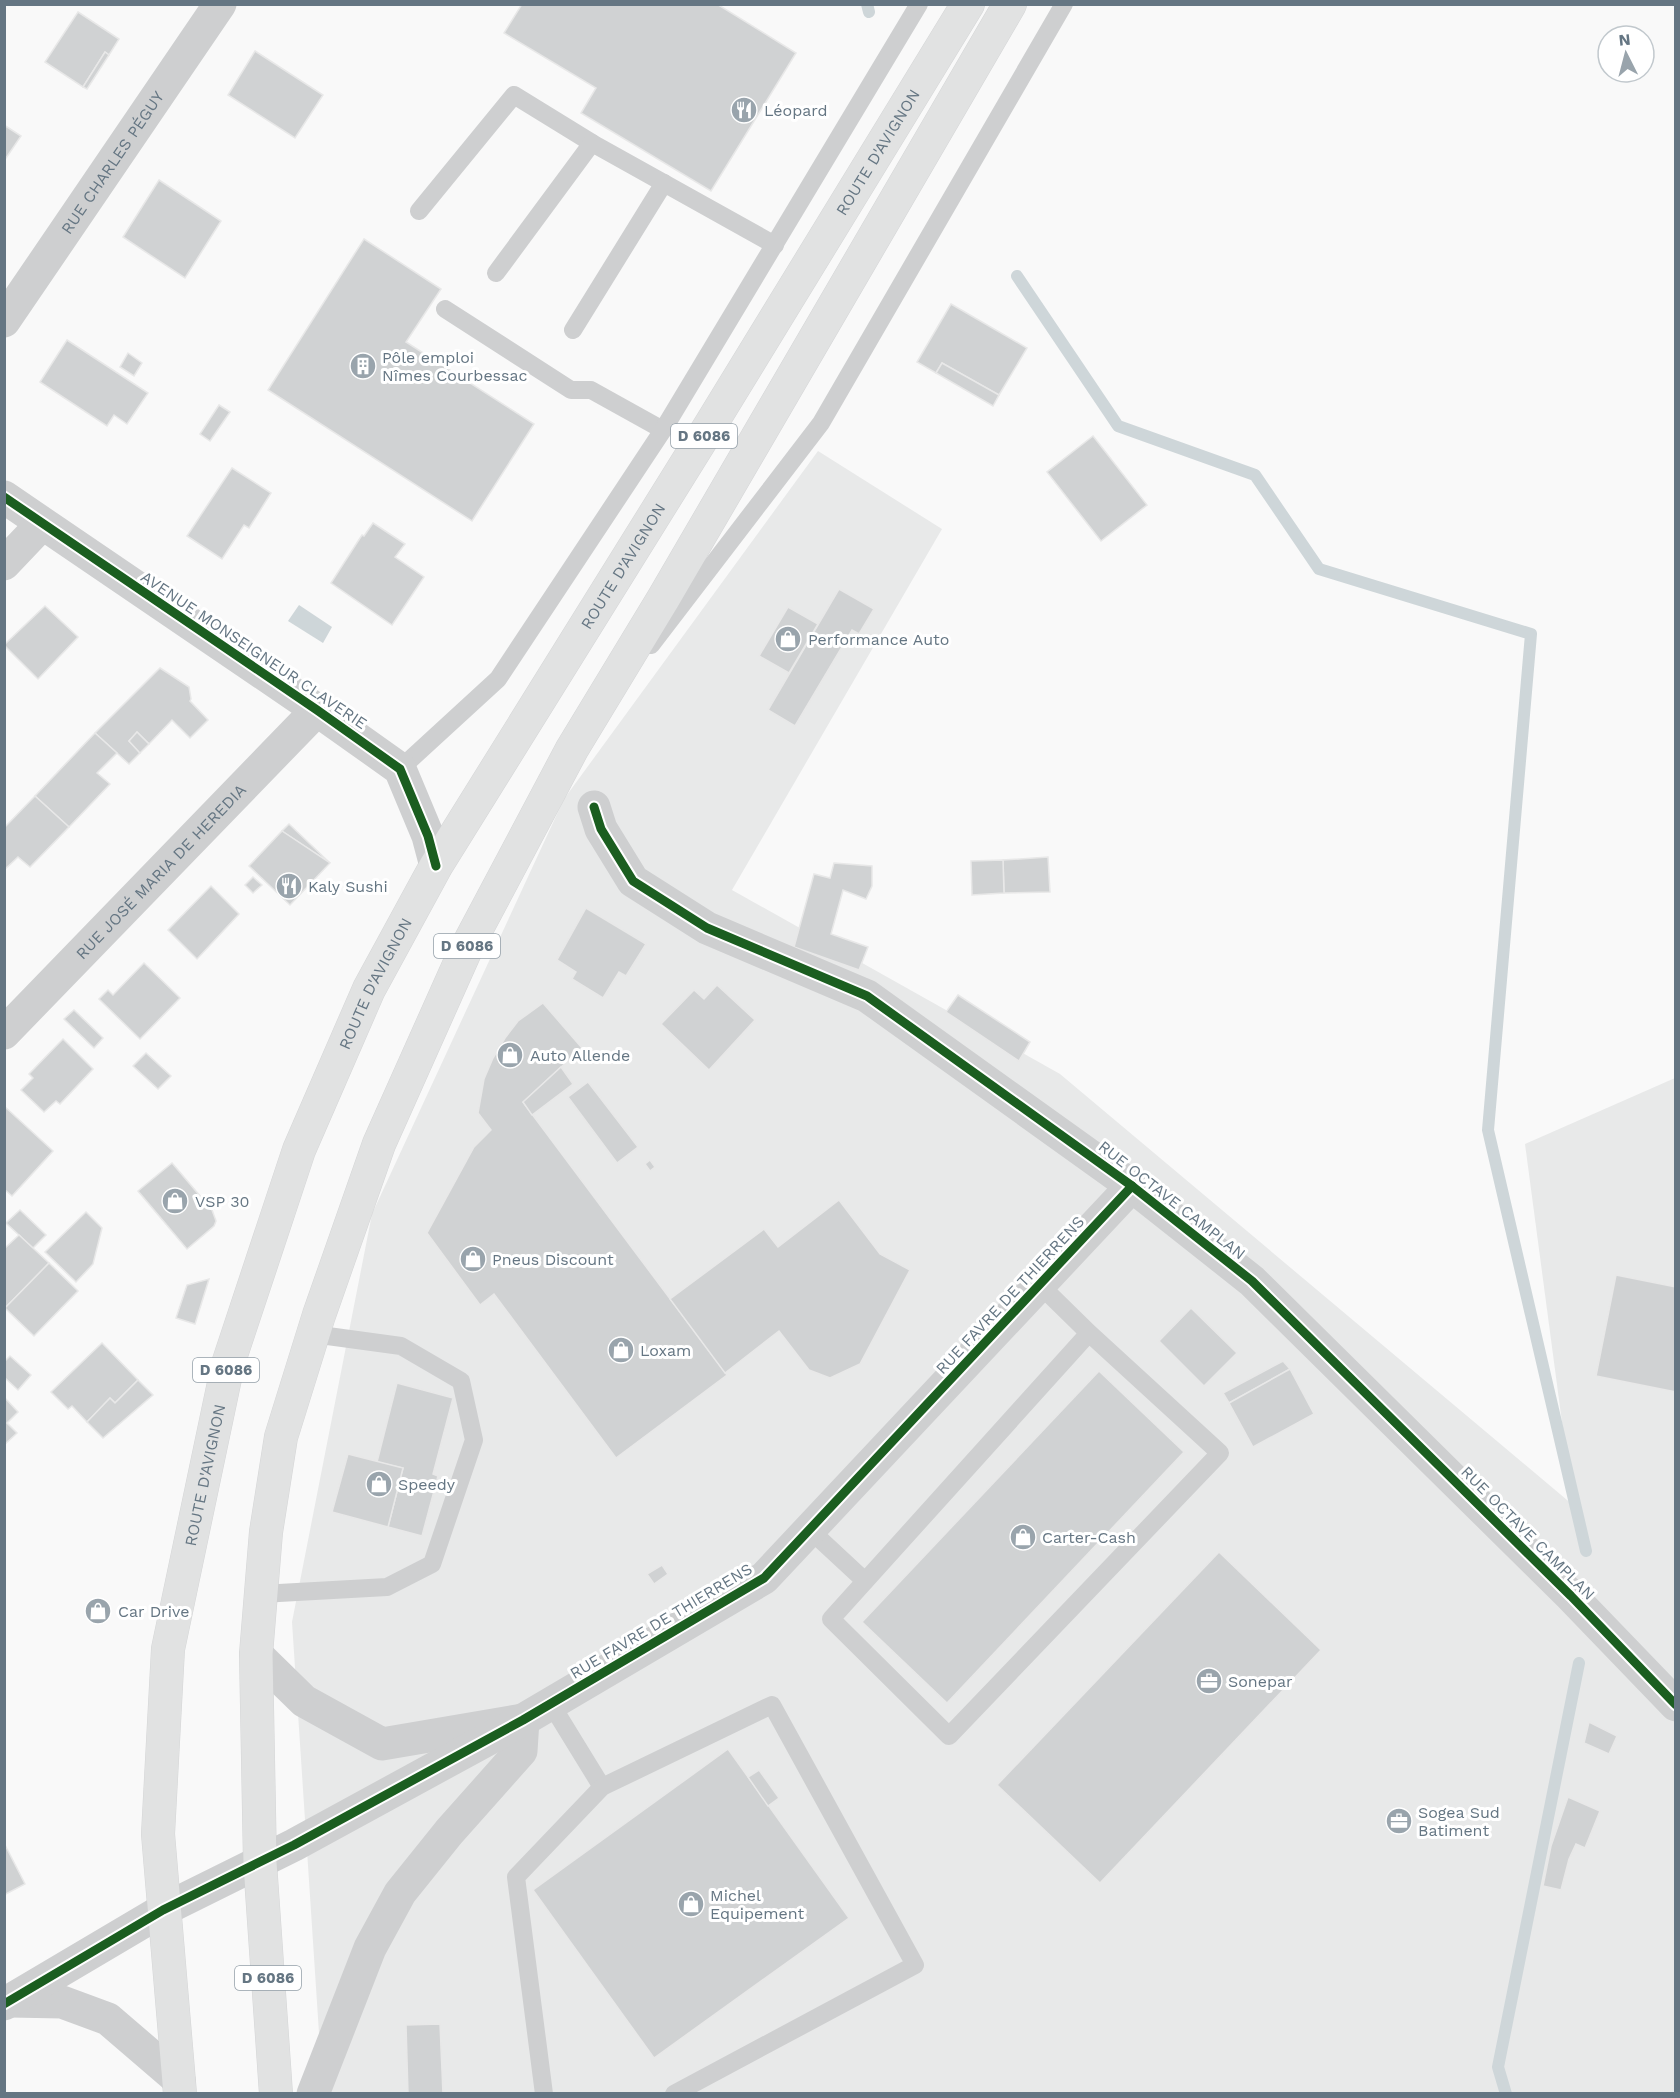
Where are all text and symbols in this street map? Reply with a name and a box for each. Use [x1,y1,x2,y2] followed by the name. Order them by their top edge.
[1596,24,1656,84] north arrow
[1618,30,1631,50] text: N
[832,85,923,219] street label: ROUTE D'AVIGNON
[57,87,168,237] street label: RUE CHARLES PÉGUY
[729,95,759,125] restaurant icon: Léopard
[764,101,828,120] place label: Léopard
[382,348,528,385] place label: Pôle emploi Nîmes Courbessac
[348,351,378,381] building icon: Pôle emploi Nîmes Courbessac
[671,424,737,448] road number: D 6086
[576,499,669,632] street label: ROUTE D'AVIGNON
[137,567,371,733] street label: AVENUE MONSEIGNEUR CLAVERIE
[773,624,803,654] shop icon: Performance Auto
[808,630,949,649] place label: Performance Auto
[72,780,250,963] street label: RUE JOSÉ MARIA DE HEREDIA
[274,871,304,901] restaurant icon: Kaly Sushi
[308,877,388,896] place label: Kaly Sushi
[334,914,416,1052] street label: ROUTE D'AVIGNON
[434,934,500,958] road number: D 6086
[495,1040,525,1070] shop icon: Auto Allende
[530,1046,630,1065] place label: Auto Allende
[1095,1137,1249,1263] street label: RUE OCTAVE CAMPLAN
[160,1186,190,1216] shop icon: VSP 30
[195,1192,250,1211] place label: VSP 30
[932,1212,1088,1378] street label: RUE FAVRE DE THIERRENS
[458,1244,488,1274] shop icon: Pneus Discount
[492,1250,614,1269] place label: Pneus Discount
[606,1335,636,1365] shop icon: Loxam
[640,1341,691,1360] place label: Loxam
[193,1358,259,1382] road number: D 6086
[180,1402,229,1548] street label: ROUTE D'AVIGNON
[1457,1462,1599,1604] street label: RUE OCTAVE CAMPLAN
[364,1469,394,1499] shop icon: Speedy
[398,1475,456,1494] place label: Speedy
[1008,1522,1038,1552] shop icon: Carter-Cash
[1042,1528,1136,1547] place label: Carter-Cash
[566,1559,756,1683] street label: RUE FAVRE DE THIERRENS
[83,1596,113,1626] shop icon: Car Drive
[118,1602,189,1621] place label: Car Drive
[1194,1666,1224,1696] office icon: Sonepar
[1228,1672,1293,1691] place label: Sonepar
[1418,1803,1500,1840] place label: Sogea Sud Batiment
[1384,1806,1414,1836] office icon: Sogea Sud Batiment
[710,1886,805,1923] place label: Michel Equipement
[676,1889,706,1919] shop icon: Michel Equipement
[235,1966,301,1990] road number: D 6086

